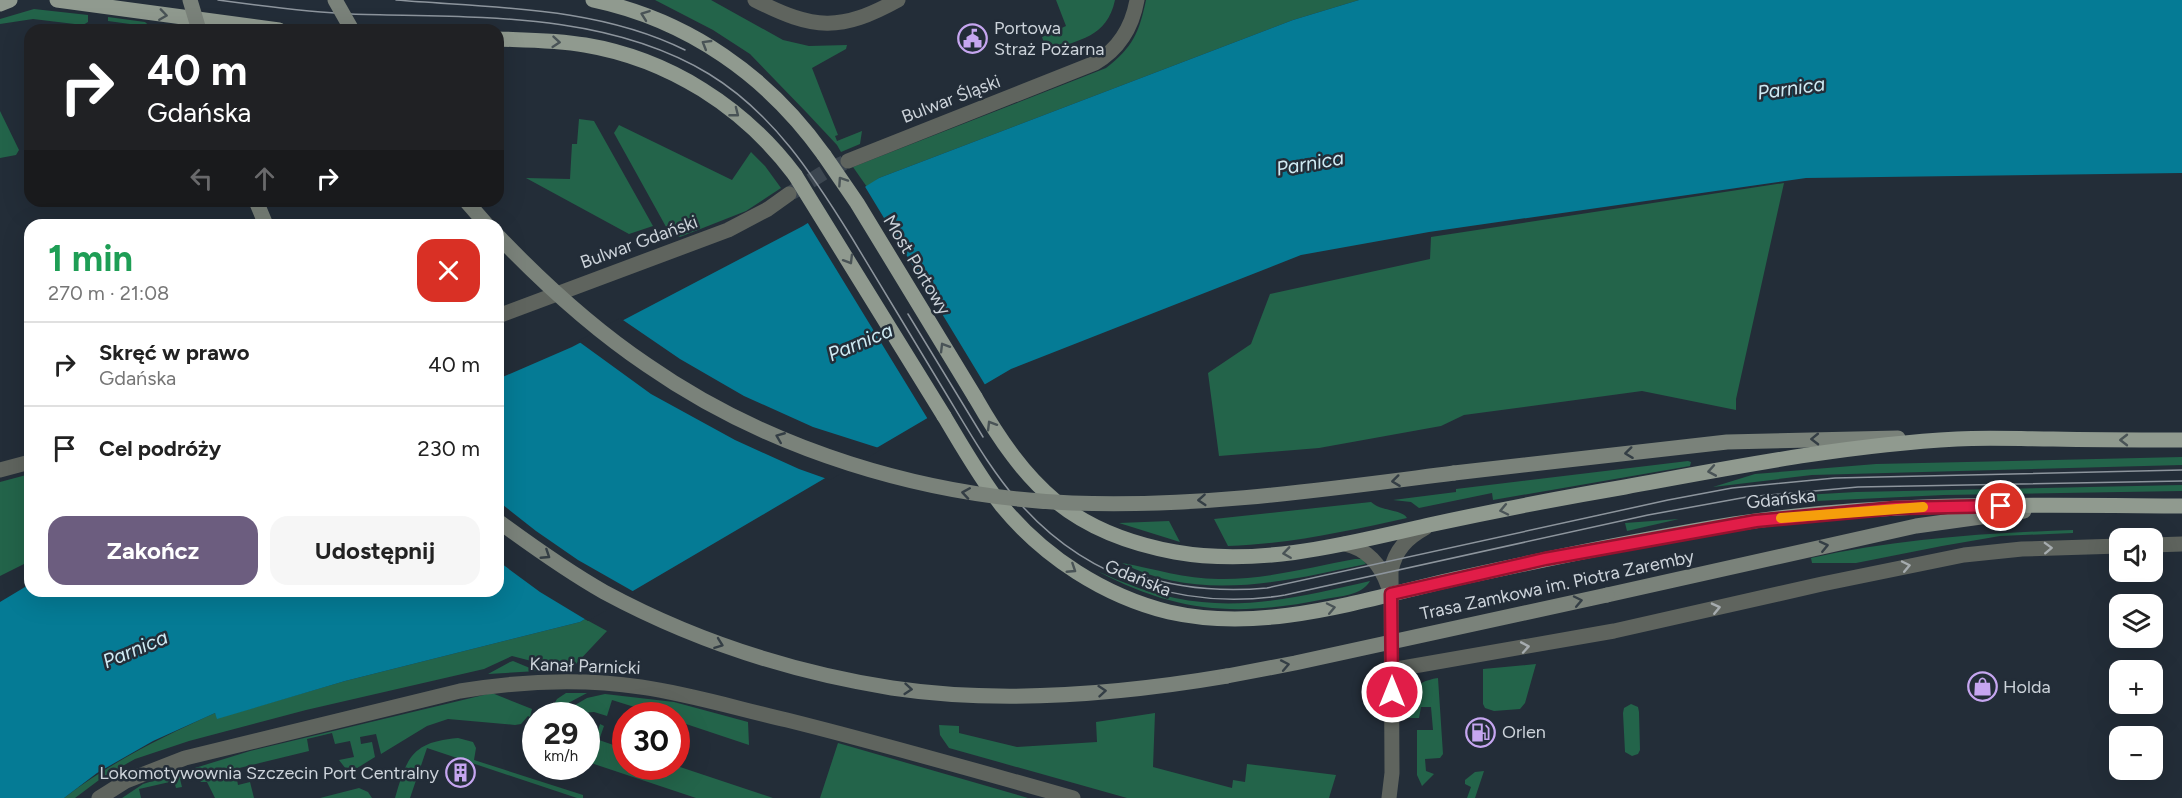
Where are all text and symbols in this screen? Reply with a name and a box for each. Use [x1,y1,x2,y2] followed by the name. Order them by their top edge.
[158,8,167,20] one-way arrow
[640,10,651,22] one-way arrow
[994,17,1104,60] place label: Portowa Straż Pożarna
[957,22,989,54] public building icon: Portowa Straż Pożarna
[552,35,561,48] one-way arrow
[702,40,712,51] one-way arrow
[147,45,247,96] text: 40 m
[48,48,126,126] icon: right
[898,70,1004,128] street label: Bulwar Śląski
[1755,71,1827,105] water label: Parnica
[147,96,251,129] text: Gdańska
[728,105,739,116] one-way arrow
[1274,145,1346,181] water label: Parnica
[185,162,218,195] icon: left
[248,162,281,195] icon: ahead
[311,162,344,195] icon: right
[838,177,849,188] one-way arrow
[577,211,701,273] street label: Bulwar Gdański
[879,211,956,319] street label: Most Portowy
[48,237,133,280] text: 1 min
[417,239,480,302] button: close
[841,254,853,264] one-way arrow
[48,281,169,305] text: 270 m · 21:08
[824,318,896,366] water label: Parnica
[99,339,249,366] text: Skręć w prawo
[940,343,952,353] one-way arrow
[48,348,81,381] icon: right
[428,351,480,378] text: 40 m
[99,366,176,390] text: Gdańska
[987,421,999,431] one-way arrow
[775,431,786,444] one-way arrow
[48,432,81,465] icon: arrive
[1811,433,1820,445] one-way arrow
[2119,434,2128,446] one-way arrow
[99,435,221,462] text: Cel podróży
[417,435,480,462] text: 230 m
[1625,446,1634,458] one-way arrow
[1707,465,1717,477] one-way arrow
[1392,474,1401,486] one-way arrow
[1975,480,2026,531] pin
[1745,484,1817,514] street label: Gdańska
[961,487,971,499] one-way arrow
[1984,489,2017,522] icon: arrive
[1198,493,1207,506] one-way arrow
[1499,503,1509,516] one-way arrow
[48,516,258,585] button: Zakończ
[270,516,480,585] button: Udostępnij
[2109,528,2163,780] map controls
[2109,528,2163,582] button: sound
[1819,540,1829,553] one-way arrow
[2044,542,2053,554] one-way arrow
[1418,545,1697,625] street label: Trasa Zamkowa im. Piotra Zaremby
[1283,546,1292,559] one-way arrow
[539,548,550,559] one-way arrow
[1102,555,1174,601] street label: Gdańska
[1901,561,1911,574] one-way arrow
[1065,562,1076,573] one-way arrow
[2109,594,2163,648] button: layers
[1573,595,1583,608] one-way arrow
[1326,602,1336,615] one-way arrow
[1710,602,1720,615] one-way arrow
[99,625,171,673] water label: Parnica
[713,636,724,649] one-way arrow
[1520,642,1529,654] one-way arrow
[529,653,641,679] street label: Kanał Parnicki
[1280,659,1290,672] one-way arrow
[1360,660,1424,724] position arrow
[2109,660,2163,714] button: +
[1966,671,1998,703] shop icon: Holda
[2003,676,2051,698] place label: Holda
[903,682,912,695] one-way arrow
[1098,685,1107,698] one-way arrow
[612,702,690,780] speed limit sign: 30
[544,715,578,752] text: 29
[1465,716,1497,748] fuel station icon: Orlen
[1502,721,1546,743] place label: Orlen
[2109,726,2163,780] button: −
[544,747,578,765] text: km/h
[444,757,476,789] building icon: Lokomotywownia Szczecin Port Centralny
[99,762,440,784] place label: Lokomotywownia Szczecin Port Centralny

